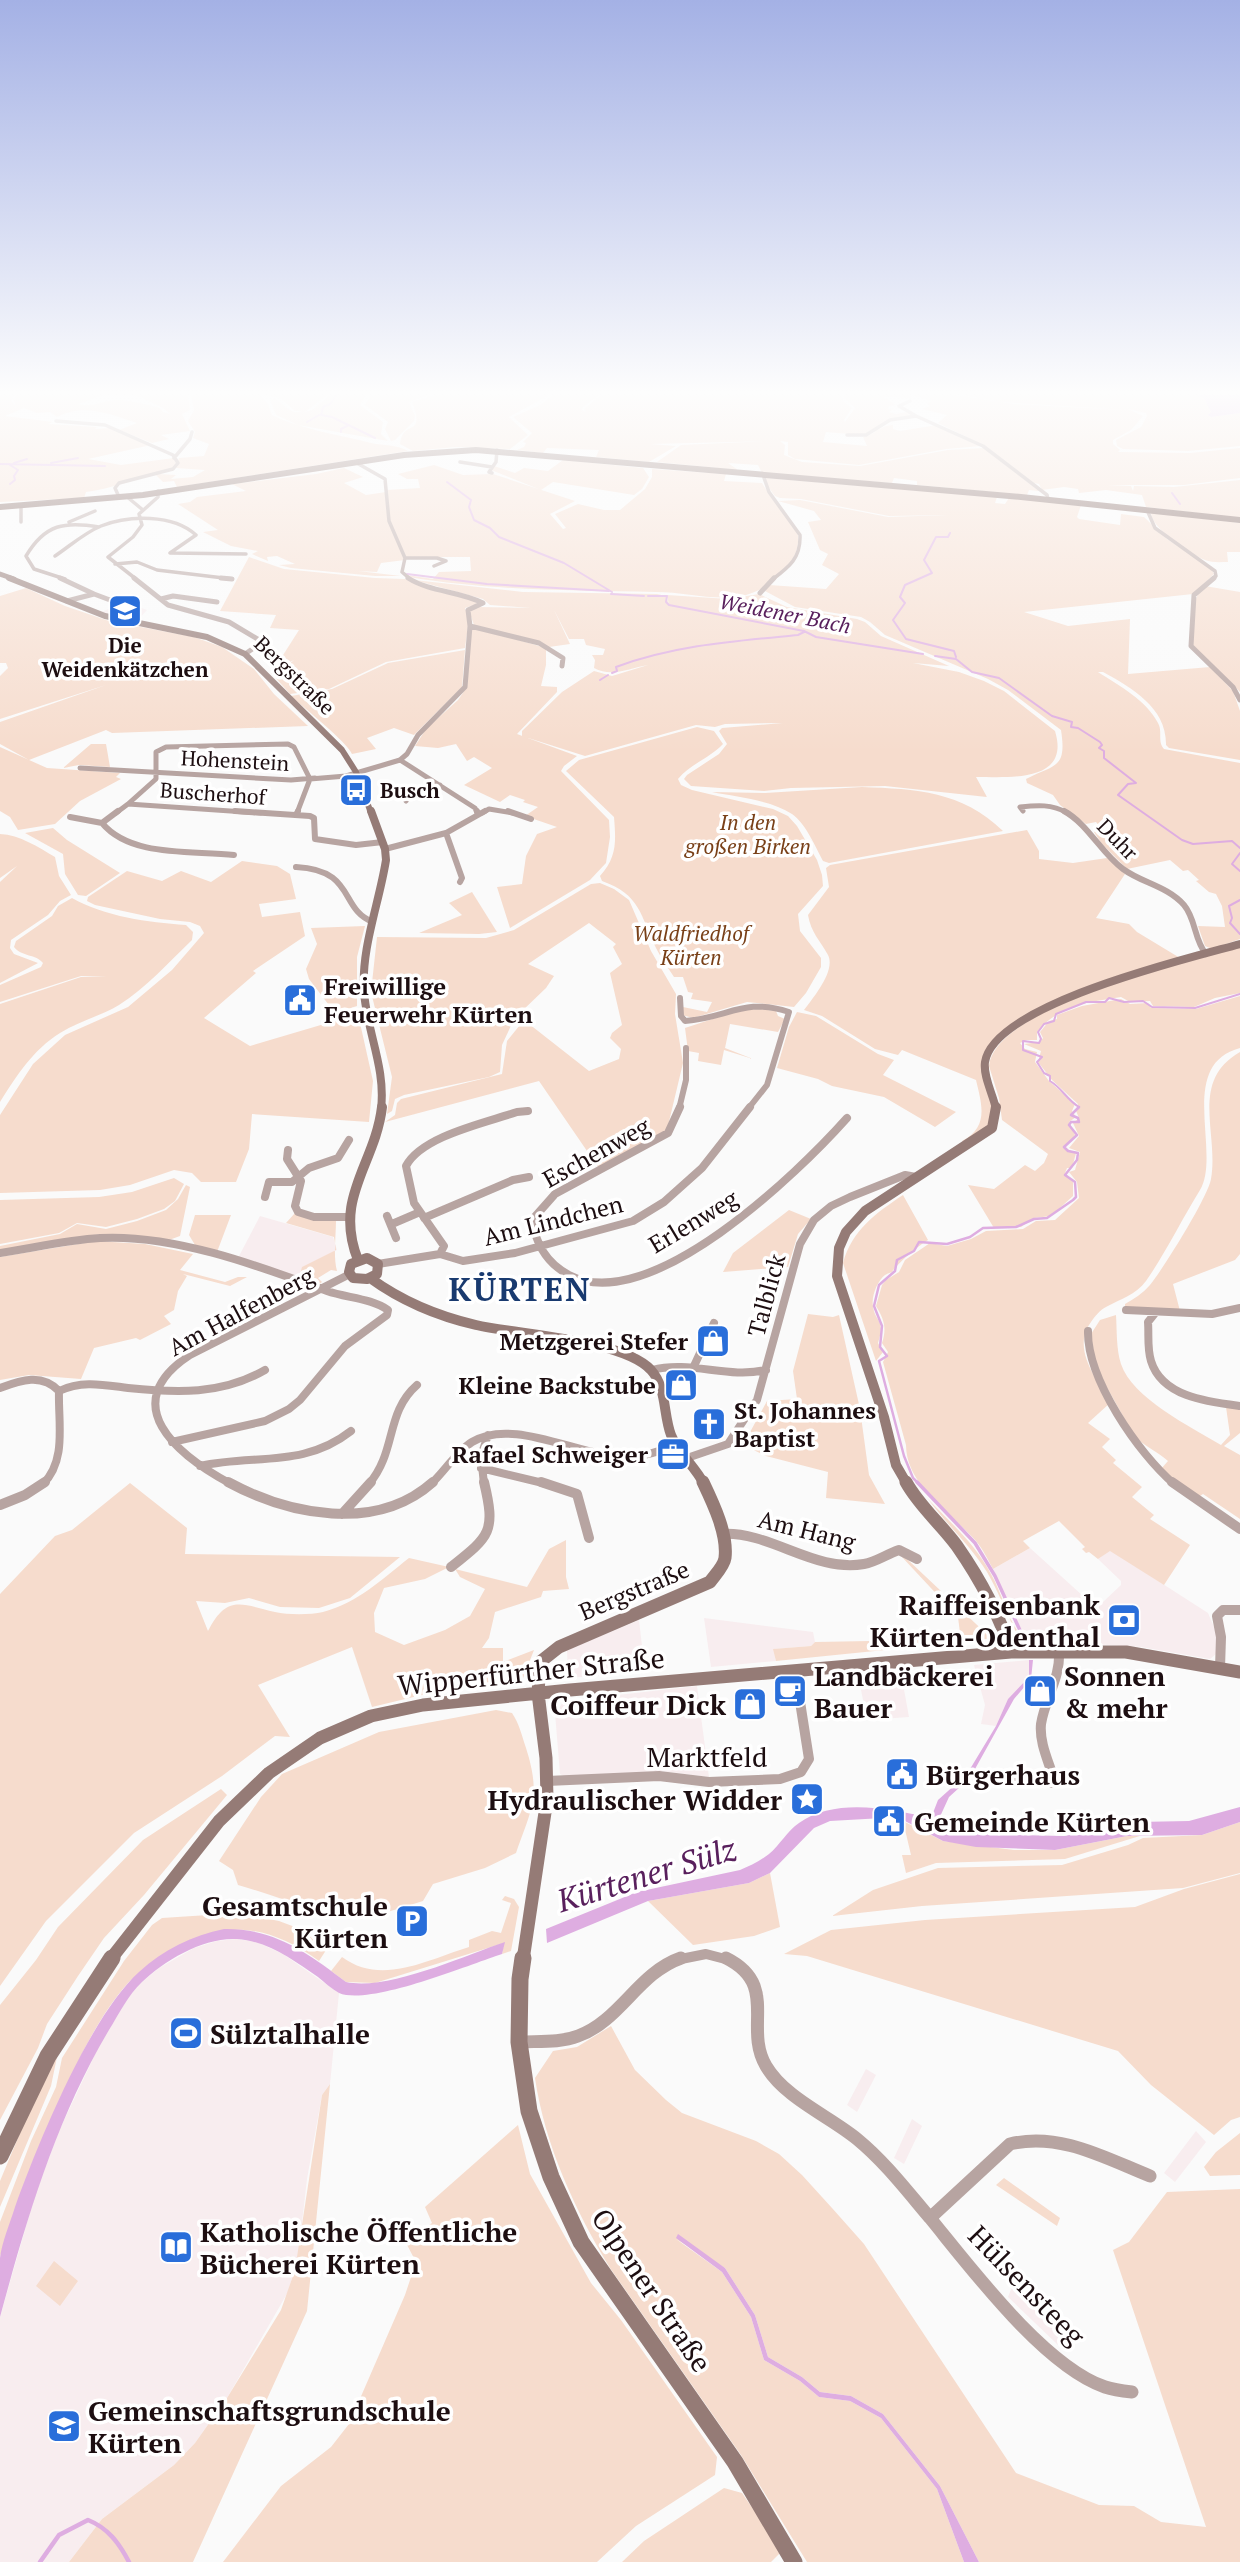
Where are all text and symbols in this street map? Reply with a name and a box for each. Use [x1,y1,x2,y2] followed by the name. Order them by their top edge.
[717,587,853,639] water label: Weidener Bach
[106,592,144,630] school or university icon: Die Weidenkätzchen
[249,629,341,721] street label: Bergstraße
[42,631,209,683] place label: Die Weidenkätzchen
[180,743,290,777] street label: Hohenstein
[337,771,375,809] bus stop icon: Busch
[159,775,269,811] street label: Buscherhof
[380,776,440,804] place label: Busch
[683,808,811,860] park label: In den großen Birken
[1091,812,1145,866] street label: Duhr
[633,919,753,971] park label: Waldfriedhof Kürten
[324,970,533,1030] place label: Freiwillige Feuerwehr Kürten
[281,981,319,1019] public building icon: Freiwillige Feuerwehr Kürten
[537,1109,656,1195] street label: Eschenweg
[642,1182,744,1260] street label: Erlenweg
[480,1187,626,1253] street label: Am Lindchen
[740,1249,793,1340] street label: Talblick
[162,1259,320,1363] street label: Am Halfenberg
[449,1268,591,1310] district label: KÜRTEN
[694,1322,732,1360] shop icon: Metzgerei Stefer
[500,1325,689,1357] place label: Metzgerei Stefer
[662,1366,700,1404] shop icon: Kleine Backstube
[458,1369,656,1401] place label: Kleine Backstube
[734,1394,876,1454] place label: St. Johannes Baptist
[690,1405,728,1443] church icon: St. Johannes Baptist
[654,1435,692,1473] office icon: Rafael Schweiger
[452,1438,649,1470] place label: Rafael Schweiger
[755,1502,859,1558] street label: Am Hang
[574,1552,694,1628] street label: Bergstraße
[870,1586,1101,1655] place label: Raiffeisenbank Kürten-Odenthal
[1105,1601,1143,1639] bank icon: Raiffeisenbank Kürten-Odenthal
[396,1639,666,1703] street label: Wipperfürther Straße
[814,1657,994,1726] place label: Landbäckerei Bauer
[1064,1657,1168,1726] place label: Sonnen & mehr
[771,1672,809,1710] cafe icon: Landbäckerei Bauer
[1021,1672,1059,1710] shop icon: Sonnen & mehr
[731,1685,769,1723] shop icon: Coiffeur Dick
[550,1686,727,1723] place label: Coiffeur Dick
[646,1738,768,1775] street label: Marktfeld
[883,1755,921,1793] public building icon: Bürgerhaus
[926,1756,1080,1793] place label: Bürgerhaus
[788,1780,826,1818] place icon: Hydraulischer Widder
[488,1781,782,1818] place label: Hydraulischer Widder
[870,1802,908,1840] public building icon: Gemeinde Kürten
[914,1803,1150,1840] place label: Gemeinde Kürten
[551,1827,741,1921] water label: Kürtener Sülz
[202,1887,388,1956] place label: Gesamtschule Kürten
[393,1902,431,1940] parking icon: Gesamtschule Kürten
[167,2014,205,2052] sports icon: Sülztalhalle
[210,2015,370,2052] place label: Sülztalhalle
[584,2201,720,2379] street label: Olpener Straße
[200,2213,517,2282] place label: Katholische Öffentliche Bücherei Kürten
[961,2217,1094,2354] street label: Hülsensteeg
[157,2228,195,2266] library icon: Katholische Öffentliche Bücherei Kürten
[88,2392,451,2461] place label: Gemeinschaftsgrundschule Kürten
[45,2407,83,2445] school or university icon: Gemeinschaftsgrundschule Kürten

